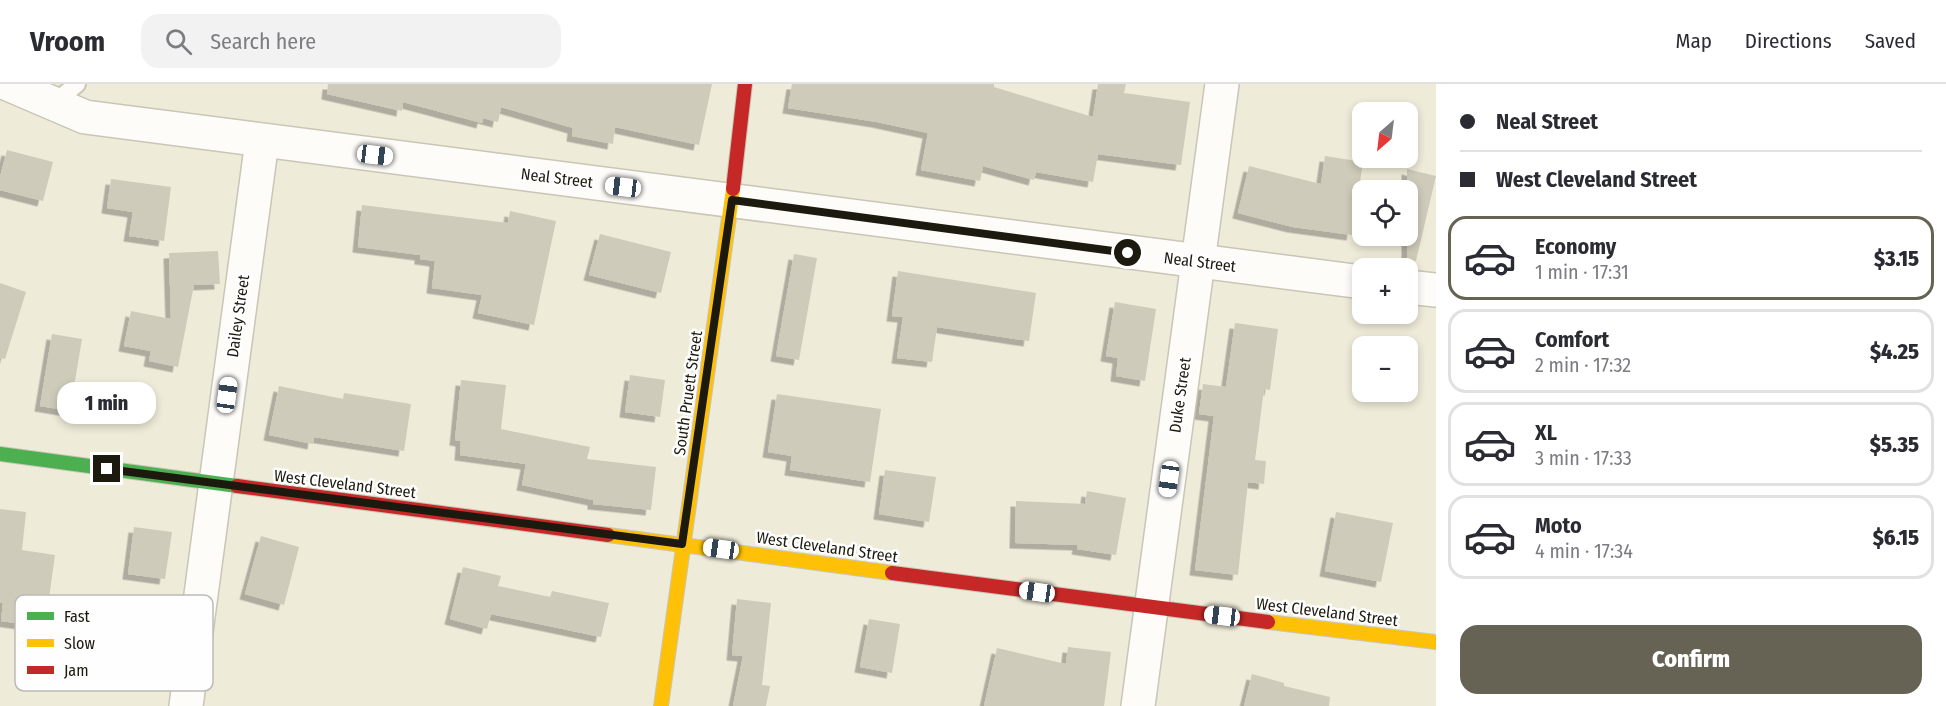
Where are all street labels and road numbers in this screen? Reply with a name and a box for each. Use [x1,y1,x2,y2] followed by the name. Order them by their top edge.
[520,164,595,192] street label: Neal Street
[1163,248,1238,276] street label: Neal Street
[223,273,253,359] street label: Dailey Street
[670,329,706,457] street label: South Pruett Street
[1165,355,1195,434] street label: Duke Street
[273,466,418,502] street label: West Cleveland Street
[755,528,900,566] street label: West Cleveland Street
[1255,594,1400,630] street label: West Cleveland Street

